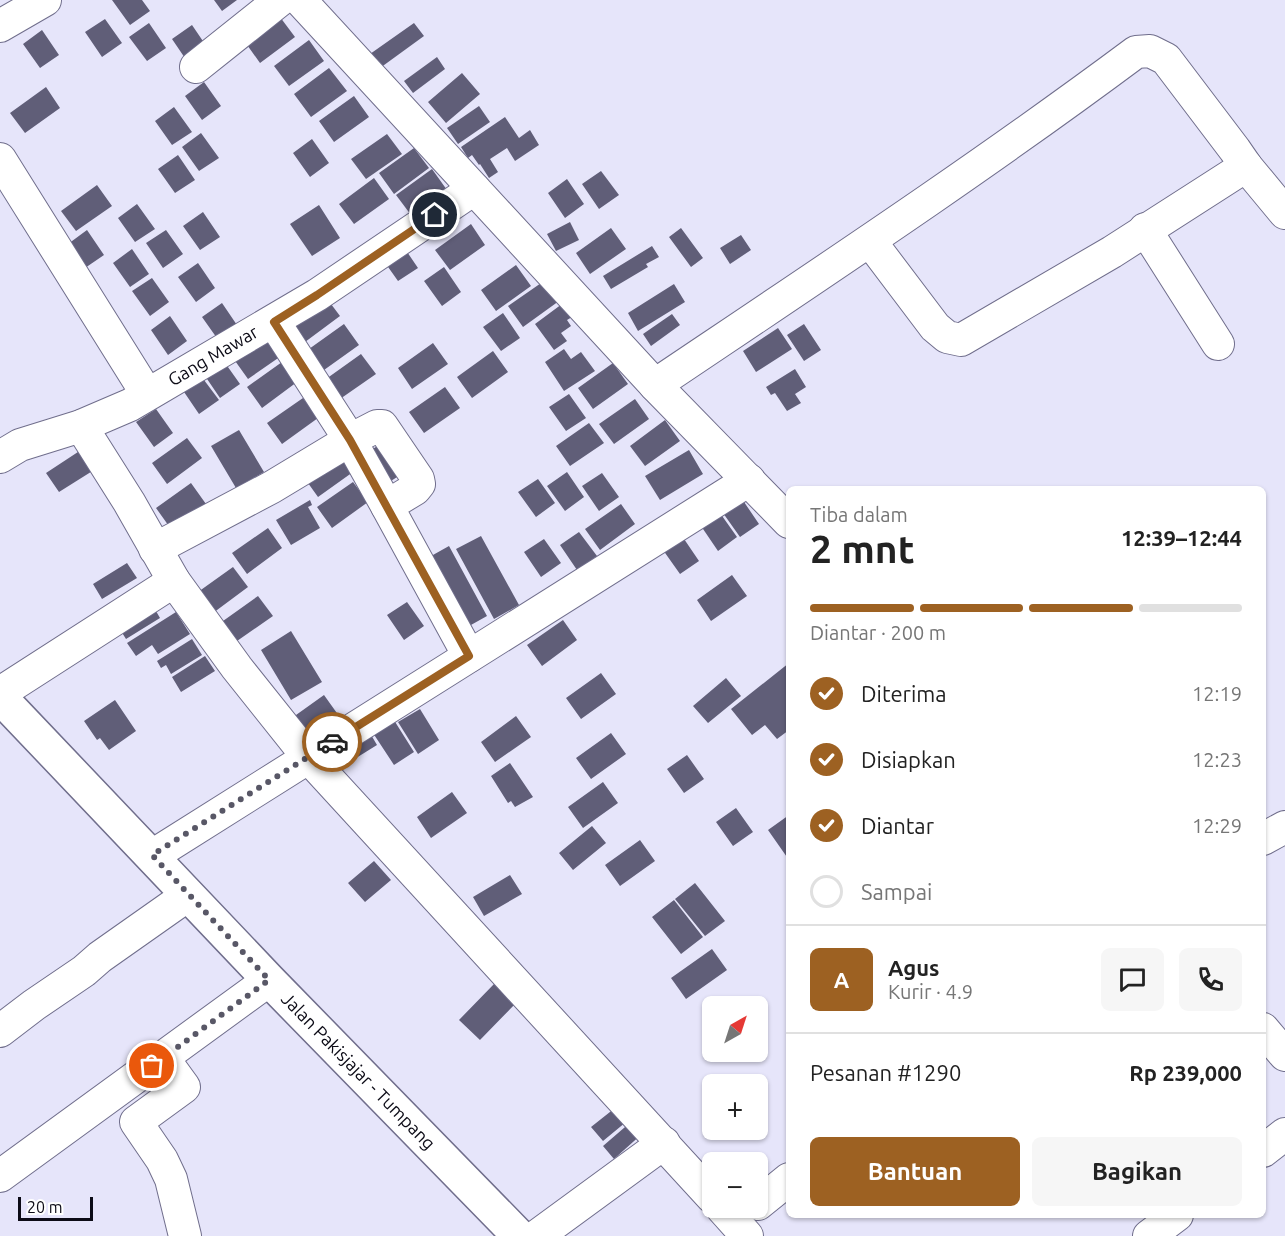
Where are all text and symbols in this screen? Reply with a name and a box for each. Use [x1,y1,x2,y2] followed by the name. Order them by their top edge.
[409,189,460,240] pin
[418,198,451,231] icon: home
[164,321,261,389] street label: Gang Mawar
[810,503,908,526] text: Tiba dalam
[1121,525,1242,550] text: 12:39–12:44
[810,527,914,570] text: 2 mnt
[810,621,946,644] text: Diantar · 200 m
[810,677,843,710] icon: check
[861,681,947,706] text: Diterima
[1192,682,1242,705] text: 12:19
[302,712,362,772] courier
[316,726,349,759] icon: car
[810,743,843,776] icon: check
[861,747,956,772] text: Disiapkan
[1192,748,1242,771] text: 12:23
[810,809,843,842] icon: check
[861,813,934,838] text: Diantar
[1192,814,1242,837] text: 12:29
[861,879,932,904] text: Sampai
[1101,948,1164,1011] button: chat
[1179,948,1242,1011] button: phone
[888,955,940,980] text: Agus
[834,967,849,992] text: A
[888,980,973,1003] text: Kurir · 4.9
[278,988,440,1153] street label: Jalan Pakisjajar - Tumpang
[702,996,768,1062] north arrow
[702,996,768,1218] map controls
[126,1040,177,1091] pin
[135,1049,168,1082] icon: bag
[810,1060,961,1085] text: Pesanan #1290
[1129,1060,1242,1085] text: Rp 239,000
[702,1074,768,1140] button: +
[810,1137,1020,1206] button: Bantuan
[1032,1137,1242,1206] button: Bagikan
[702,1152,768,1218] button: −
[18,1194,93,1222] scale bar
[27,1198,63,1216] text: 20 m

